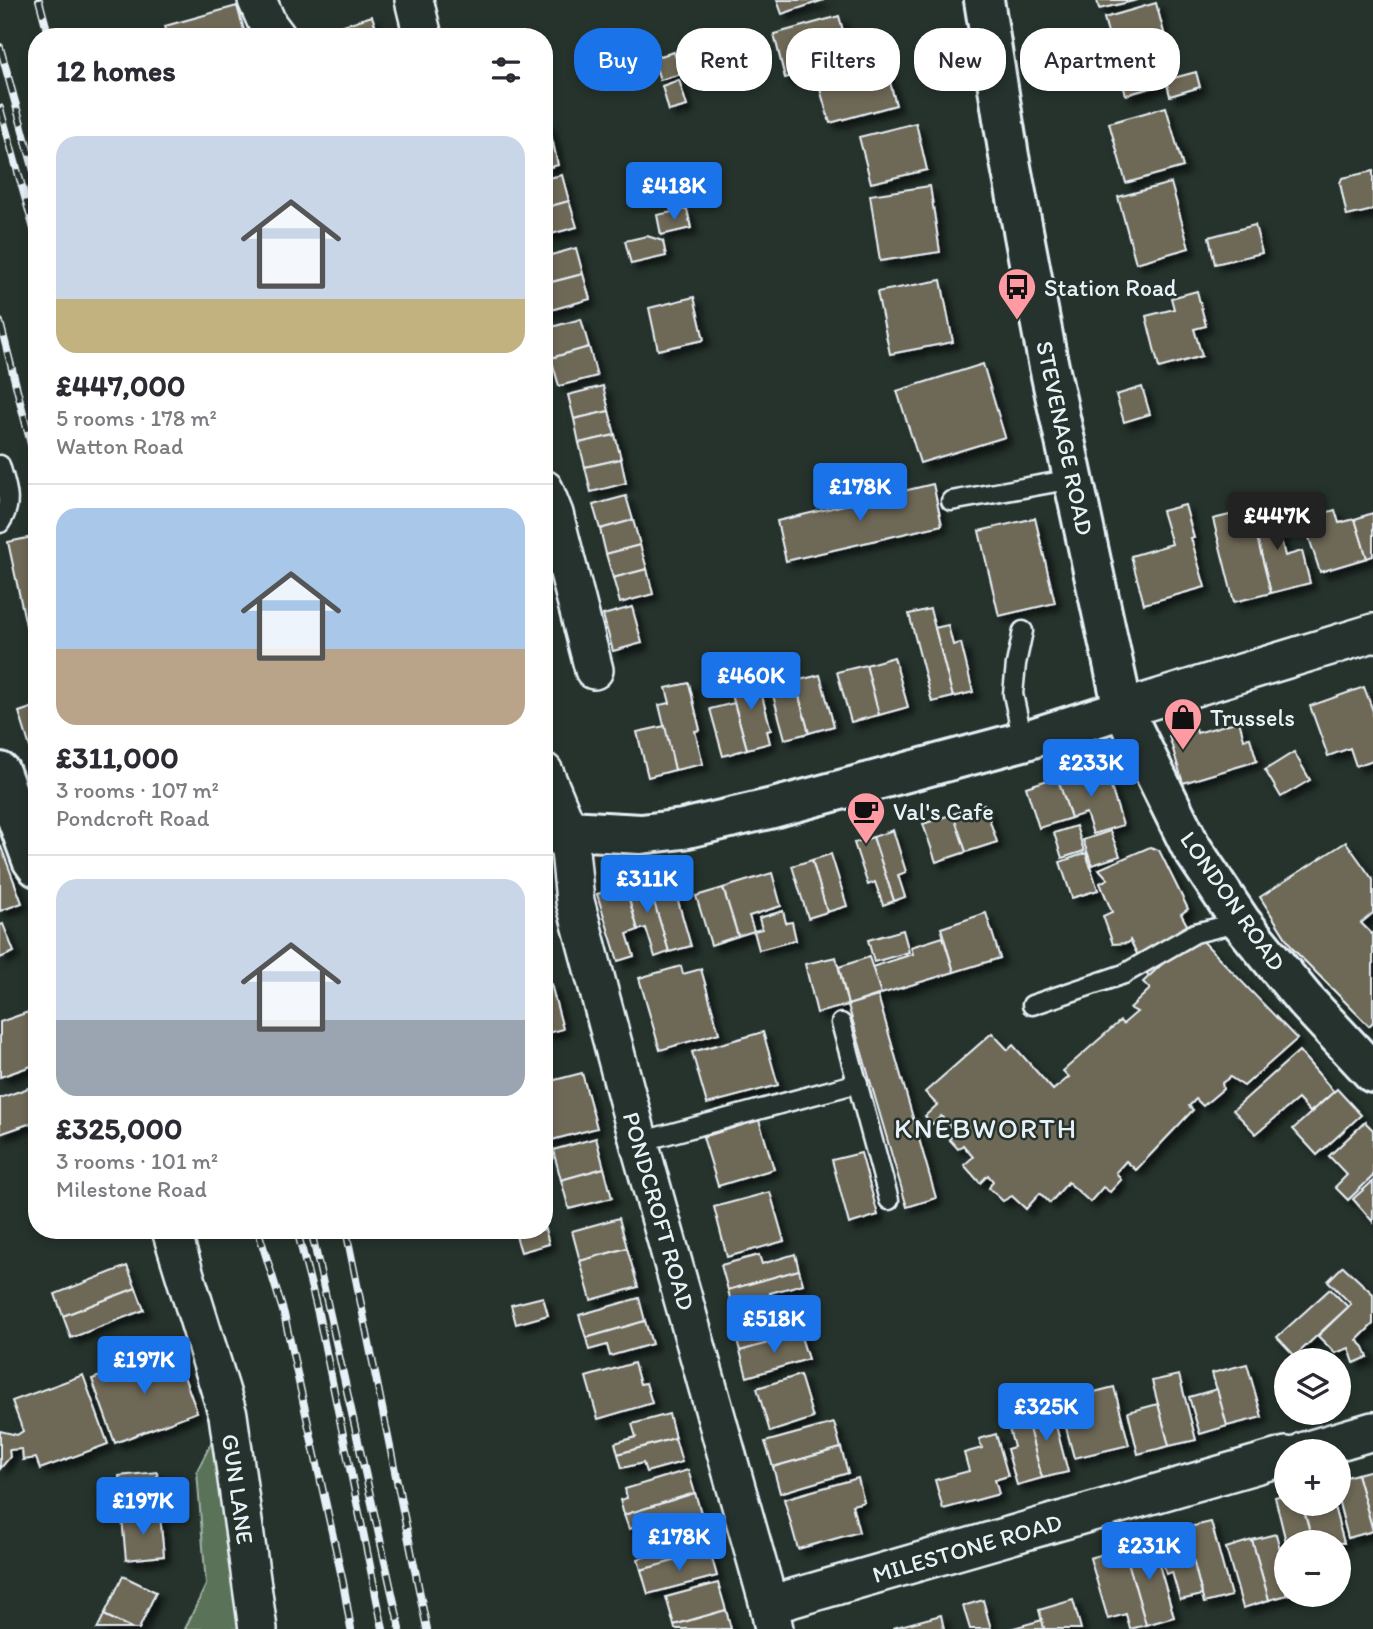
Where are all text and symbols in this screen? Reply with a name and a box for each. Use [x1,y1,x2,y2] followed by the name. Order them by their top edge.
[574,28,662,91] chip: Buy
[676,28,772,91] chip: Rent
[786,28,900,91] chip: Filters
[914,28,1006,91] chip: New
[1020,28,1180,91] chip: Apartment
[487,51,525,89] icon: filters
[56,52,176,89] text: 12 homes
[625,162,723,222] pin: £418K
[642,171,706,199] text: £418K
[228,181,354,307] icon: home
[996,266,1038,321] bus stop icon: Station Road
[1044,273,1177,302] place label: Station Road
[1030,338,1100,538] street label: STEVENAGE ROAD
[56,367,186,404] text: £447,000
[56,404,217,432] text: 5 rooms · 178 m²
[56,432,183,460] text: Watton Road
[811,463,909,523] pin: £178K
[829,472,891,500] text: £178K
[1228,492,1326,552] pin: £447K
[1244,501,1310,529] text: £447K
[228,553,354,679] icon: home
[702,652,800,712] pin: £460K
[717,661,785,689] text: £460K
[1162,696,1204,751] shop icon: Trussels
[1210,703,1295,732] place label: Trussels
[56,739,179,776] text: £311,000
[1042,740,1140,799] pin: £233K
[1059,748,1123,776] text: £233K
[56,776,219,804] text: 3 rooms · 107 m²
[845,790,887,845] cafe icon: Val's Cafe
[893,797,994,826] place label: Val's Cafe
[56,804,209,832] text: Pondcroft Road
[1174,826,1292,976] street label: LONDON ROAD
[598,856,696,915] pin: £311K
[617,864,677,892] text: £311K
[228,924,354,1050] icon: home
[617,1108,701,1314] street label: PONDCROFT ROAD
[56,1110,182,1147] text: £325,000
[894,1111,1078,1145] district label: KNEBWORTH
[56,1147,218,1175] text: 3 rooms · 101 m²
[56,1175,207,1203] text: Milestone Road
[725,1296,823,1355] pin: £518K
[743,1304,805,1332] text: £518K
[95,1336,193,1396] pin: £197K
[113,1345,175,1373] text: £197K
[1274,1348,1351,1607] map controls
[1274,1348,1351,1425] button: layers
[997,1384,1095,1443] pin: £325K
[1014,1392,1078,1420] text: £325K
[216,1432,260,1546] street label: GUN LANE
[1274,1439,1351,1516] button: +
[94,1478,192,1537] pin: £197K
[112,1486,174,1514] text: £197K
[869,1507,1065,1589] street label: MILESTONE ROAD
[630,1514,728,1573] pin: £178K
[648,1522,710,1550] text: £178K
[1100,1522,1198,1582] pin: £231K
[1274,1530,1351,1607] button: −
[1118,1531,1180,1559] text: £231K

